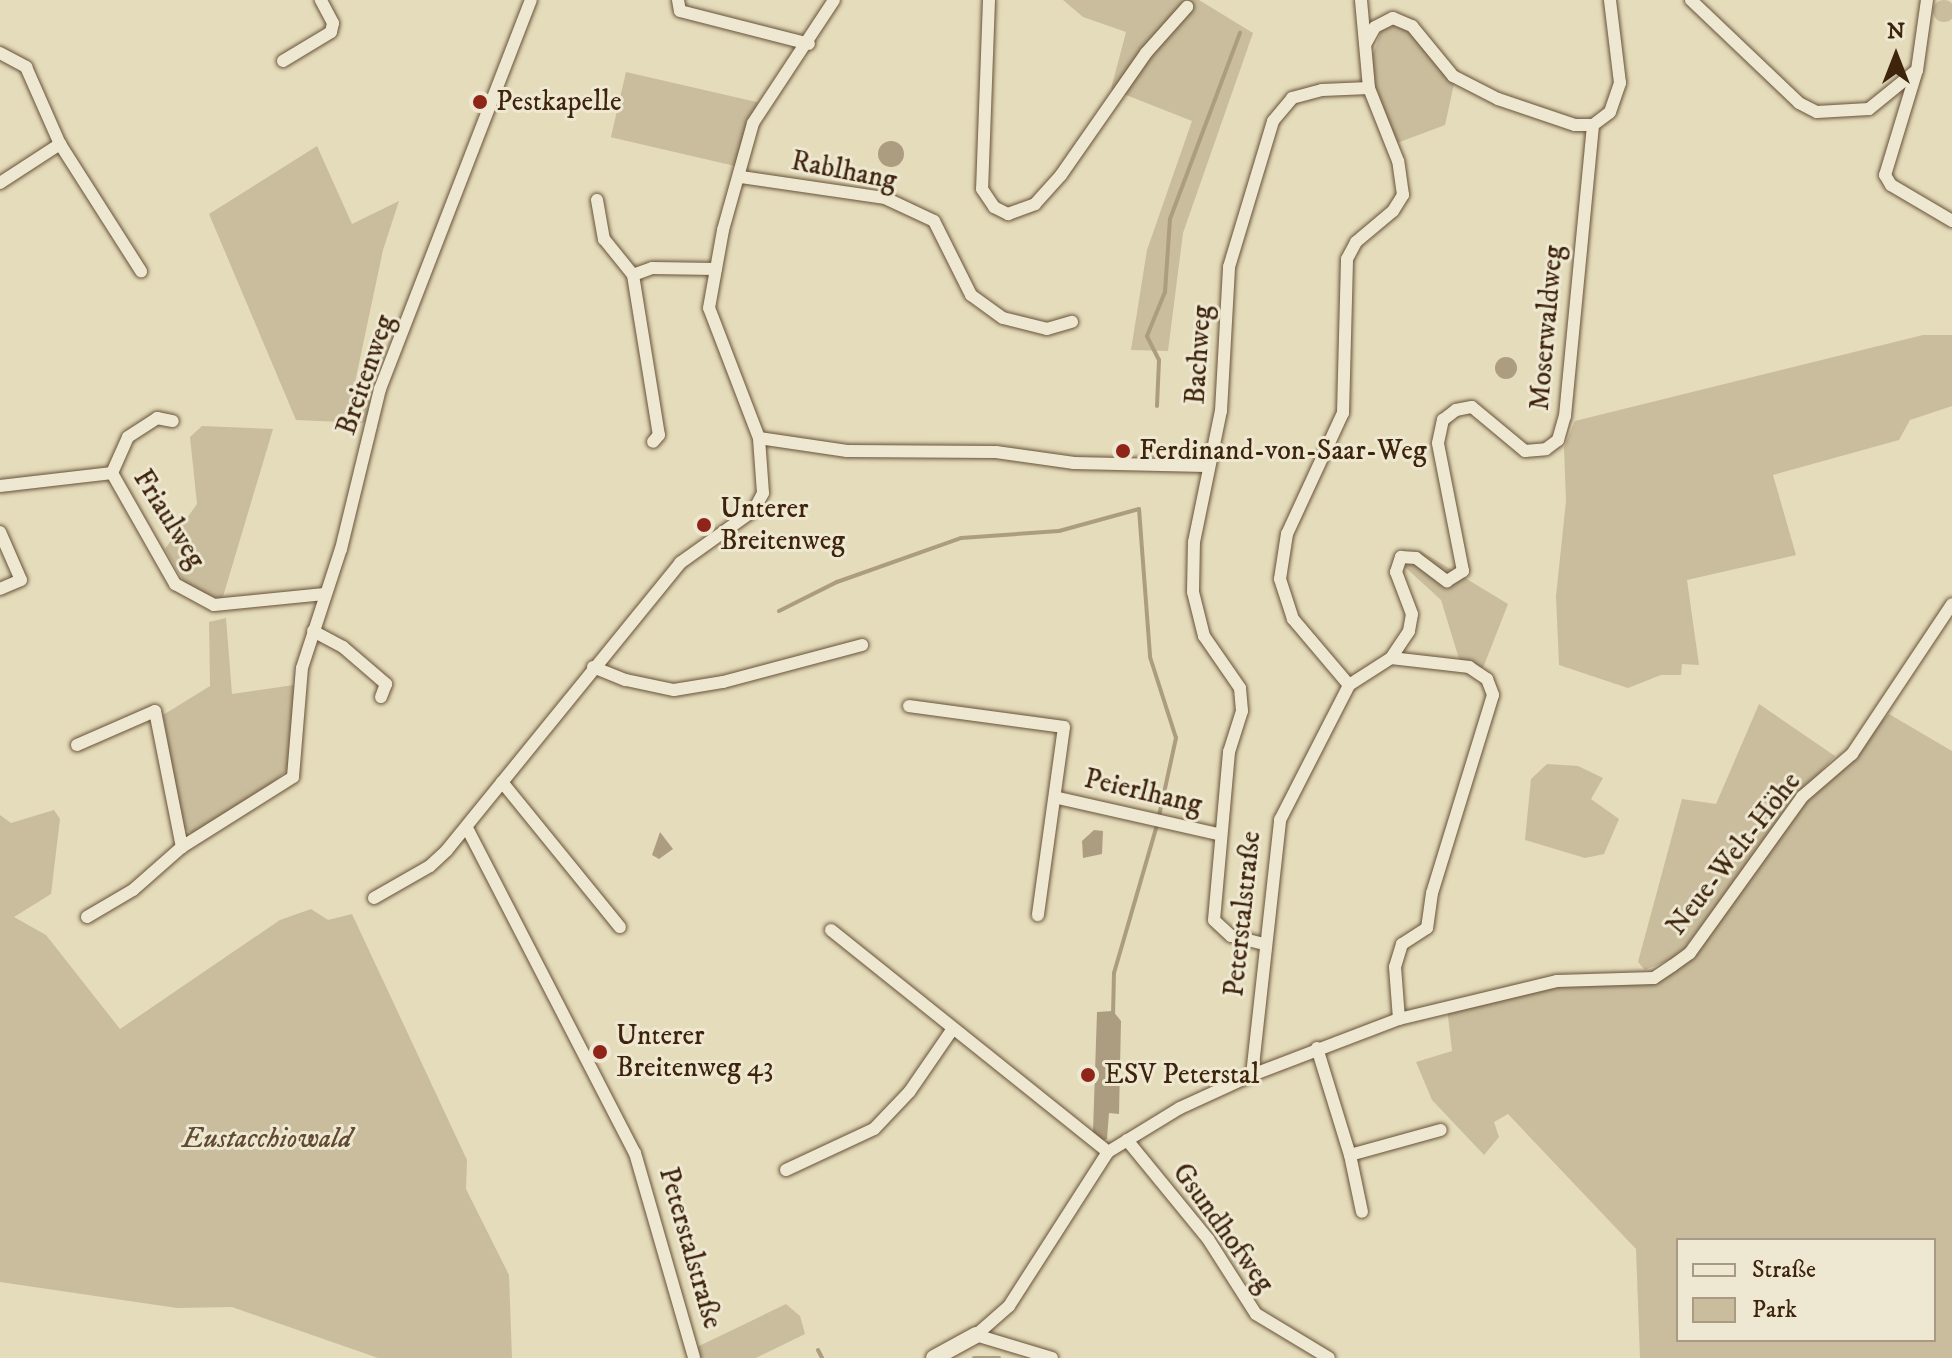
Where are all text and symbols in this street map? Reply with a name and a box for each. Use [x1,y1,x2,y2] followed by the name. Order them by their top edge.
[1856,16,1936,96] north arrow
[1887,18,1905,45] text: N
[496,85,622,119] place label: Pestkapelle
[471,93,489,111] marker: Pestkapelle
[788,144,900,198] street label: Rablhang
[1523,244,1571,412] street label: Moserwaldweg
[1179,304,1219,406] street label: Bachweg
[330,311,402,439] street label: Breitenweg
[1139,434,1427,468] place label: Ferdinand-von-Saar-Weg
[1114,442,1132,460] marker: Ferdinand-von-Saar-Weg
[126,463,212,575] street label: Friaulweg
[720,492,845,558] place label: Unterer Breitenweg
[695,516,713,534] marker: Unterer Breitenweg
[1081,762,1205,822] street label: Peierlhang
[1660,766,1808,942] street label: Neue-Welt-Höhe
[1218,830,1268,998] street label: Peterstalstraße
[616,1019,773,1085] place label: Unterer Breitenweg 43
[591,1043,609,1061] marker: Unterer Breitenweg 43
[1104,1058,1259,1092] place label: ESV Peterstal
[1079,1066,1097,1084] marker: ESV Peterstal
[182,1122,352,1156] park label: Eustacchiowald
[1165,1157,1281,1299] street label: Gsundhofweg
[651,1163,729,1333] street label: Peterstalstraße
[1676,1238,1936,1342] legend
[1752,1255,1816,1285] text: Straße
[1752,1295,1797,1325] text: Park

